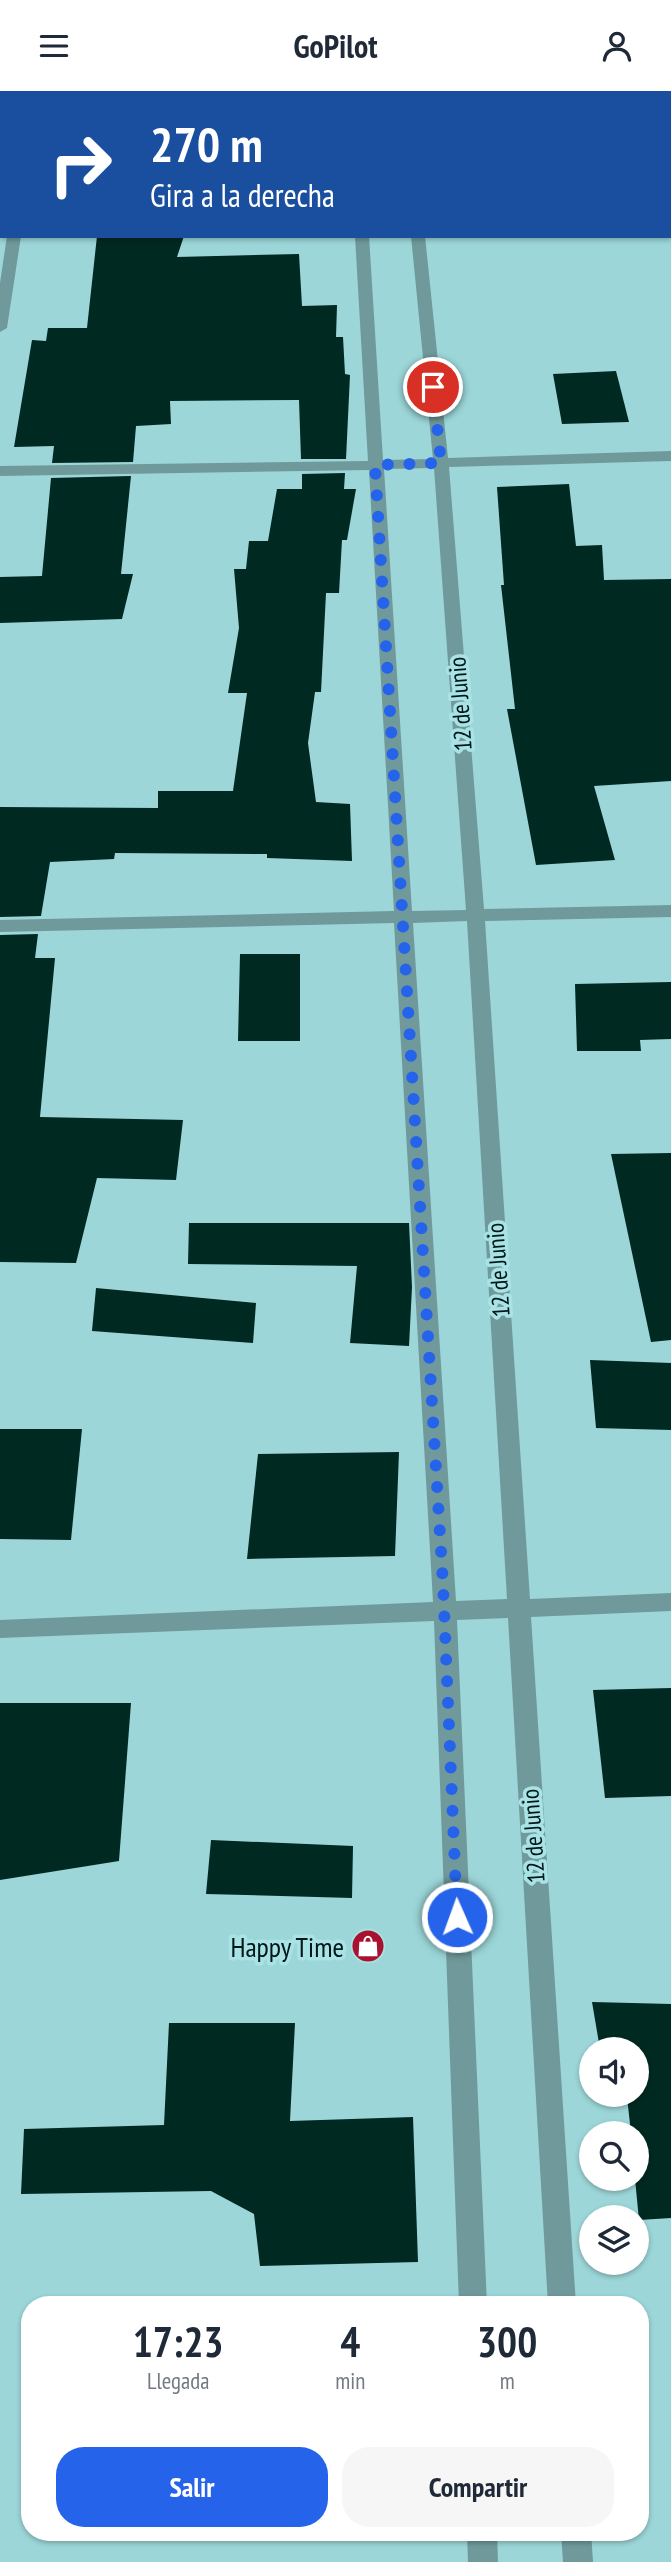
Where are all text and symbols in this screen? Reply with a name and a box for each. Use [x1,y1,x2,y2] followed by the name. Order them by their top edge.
[293,25,378,67] text: GoPilot
[35,27,73,65] icon: menu
[598,27,636,65] icon: person
[150,112,263,176] text: 270 m
[35,119,126,210] icon: right
[150,174,335,216] text: Gira a la derecha
[403,357,463,417] pin
[414,368,452,406] icon: arrive
[441,656,479,752] street label: 12 de Junio
[479,1222,517,1318] street label: 12 de Junio
[514,1788,552,1884] street label: 12 de Junio
[420,1880,494,1954] position arrow
[349,1927,387,1965] shop icon: Happy Time
[230,1928,344,1965] place label: Happy Time
[579,2037,649,2275] map controls
[579,2037,649,2107] button: sound
[579,2121,649,2191] button: search
[579,2205,649,2275] button: layers
[133,2314,224,2369] text: 17:23
[340,2314,360,2369] text: 4
[477,2314,537,2369] text: 300
[147,2366,209,2395] text: Llegada
[335,2366,365,2395] text: min
[500,2366,515,2395] text: m
[56,2447,328,2527] button: Salir
[342,2447,614,2527] button: Compartir

